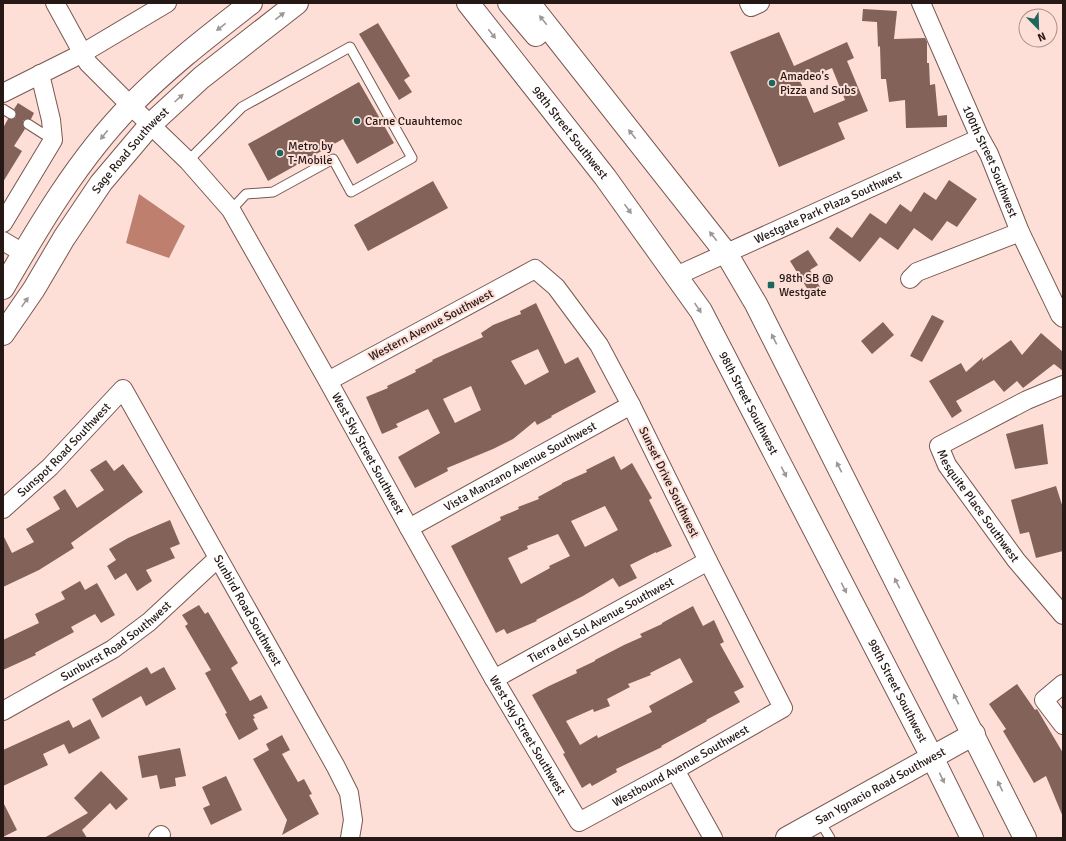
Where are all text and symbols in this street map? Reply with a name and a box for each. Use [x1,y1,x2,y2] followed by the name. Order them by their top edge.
[1018,8,1058,48] north arrow
[274,12,285,21] one-way arrow
[539,15,547,26] one-way arrow
[215,23,226,31] one-way arrow
[488,28,496,39] one-way arrow
[1036,29,1048,44] text: N
[780,69,856,98] place label: Amadeo's Pizza and Subs
[767,78,777,88] marker: Amadeo's Pizza and Subs
[528,83,611,183] street label: 98th Street Southwest
[174,94,184,103] one-way arrow
[959,103,1021,220] street label: 100th Street Southwest
[89,104,172,197] street label: Sage Road Southwest
[365,114,463,129] place label: Carne Cuauhtemoc
[352,116,362,126] marker: Carne Cuauhtemoc
[628,128,636,139] one-way arrow
[100,129,109,140] one-way arrow
[288,139,333,168] place label: Metro by T-Mobile
[275,148,285,158] marker: Metro by T-Mobile
[752,167,904,247] street label: Westgate Park Plaza Southwest
[624,204,632,214] one-way arrow
[708,230,717,241] one-way arrow
[779,271,833,300] place label: 98th SB @ Westgate
[766,280,776,290] marker: 98th SB @ Westgate
[366,286,496,365] street label: Western Avenue Southwest
[21,297,29,307] one-way arrow
[694,302,702,313] one-way arrow
[771,334,777,345] one-way arrow
[715,349,781,458] street label: 98th Street Southwest
[328,390,407,517] street label: West Sky Street Southwest
[14,400,114,501] street label: Sunspot Road Southwest
[442,419,599,515] street label: Vista Manzano Avenue Southwest
[635,424,702,540] street label: Sunset Drive Southwest
[933,447,1022,565] street label: Mesquite Place Southwest
[836,461,842,473] one-way arrow
[781,467,788,478] one-way arrow
[210,552,285,669] street label: Sunbird Road Southwest
[525,574,677,667] street label: Tierra del Sol Avenue Southwest
[894,577,901,589] one-way arrow
[841,582,847,594] one-way arrow
[58,598,175,685] street label: Sunburst Road Southwest
[864,637,930,745] street label: 98th Street Southwest
[486,673,568,798] street label: West Sky Street Southwest
[953,693,959,705] one-way arrow
[610,722,752,810] street label: Westbound Avenue Southwest
[813,744,948,829] street label: San Ygnacio Road Southwest
[939,772,945,784] one-way arrow
[996,780,1003,792] one-way arrow

